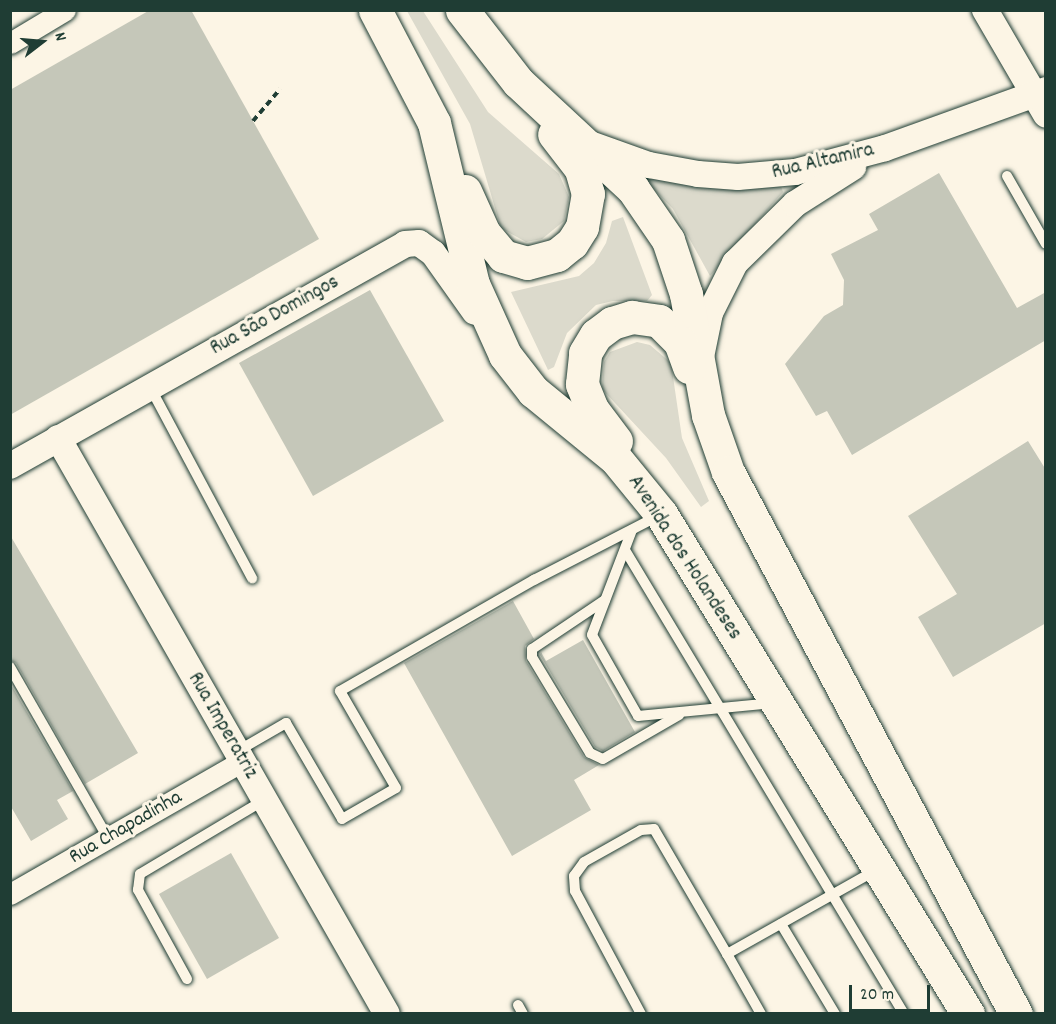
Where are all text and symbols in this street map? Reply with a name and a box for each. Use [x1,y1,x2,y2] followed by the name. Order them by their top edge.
[12,12,72,72] north arrow
[48,30,72,44] text: N
[770,138,876,186] street label: Rua Altamira
[206,270,344,362] street label: Rua São Domingos
[621,471,747,645] street label: Avenida dos Holandeses
[181,668,263,784] street label: Rua Imperatriz
[65,786,187,870] street label: Rua Chapadinha
[852,973,933,1011] scale bar
[860,983,894,1008] text: 20 m

